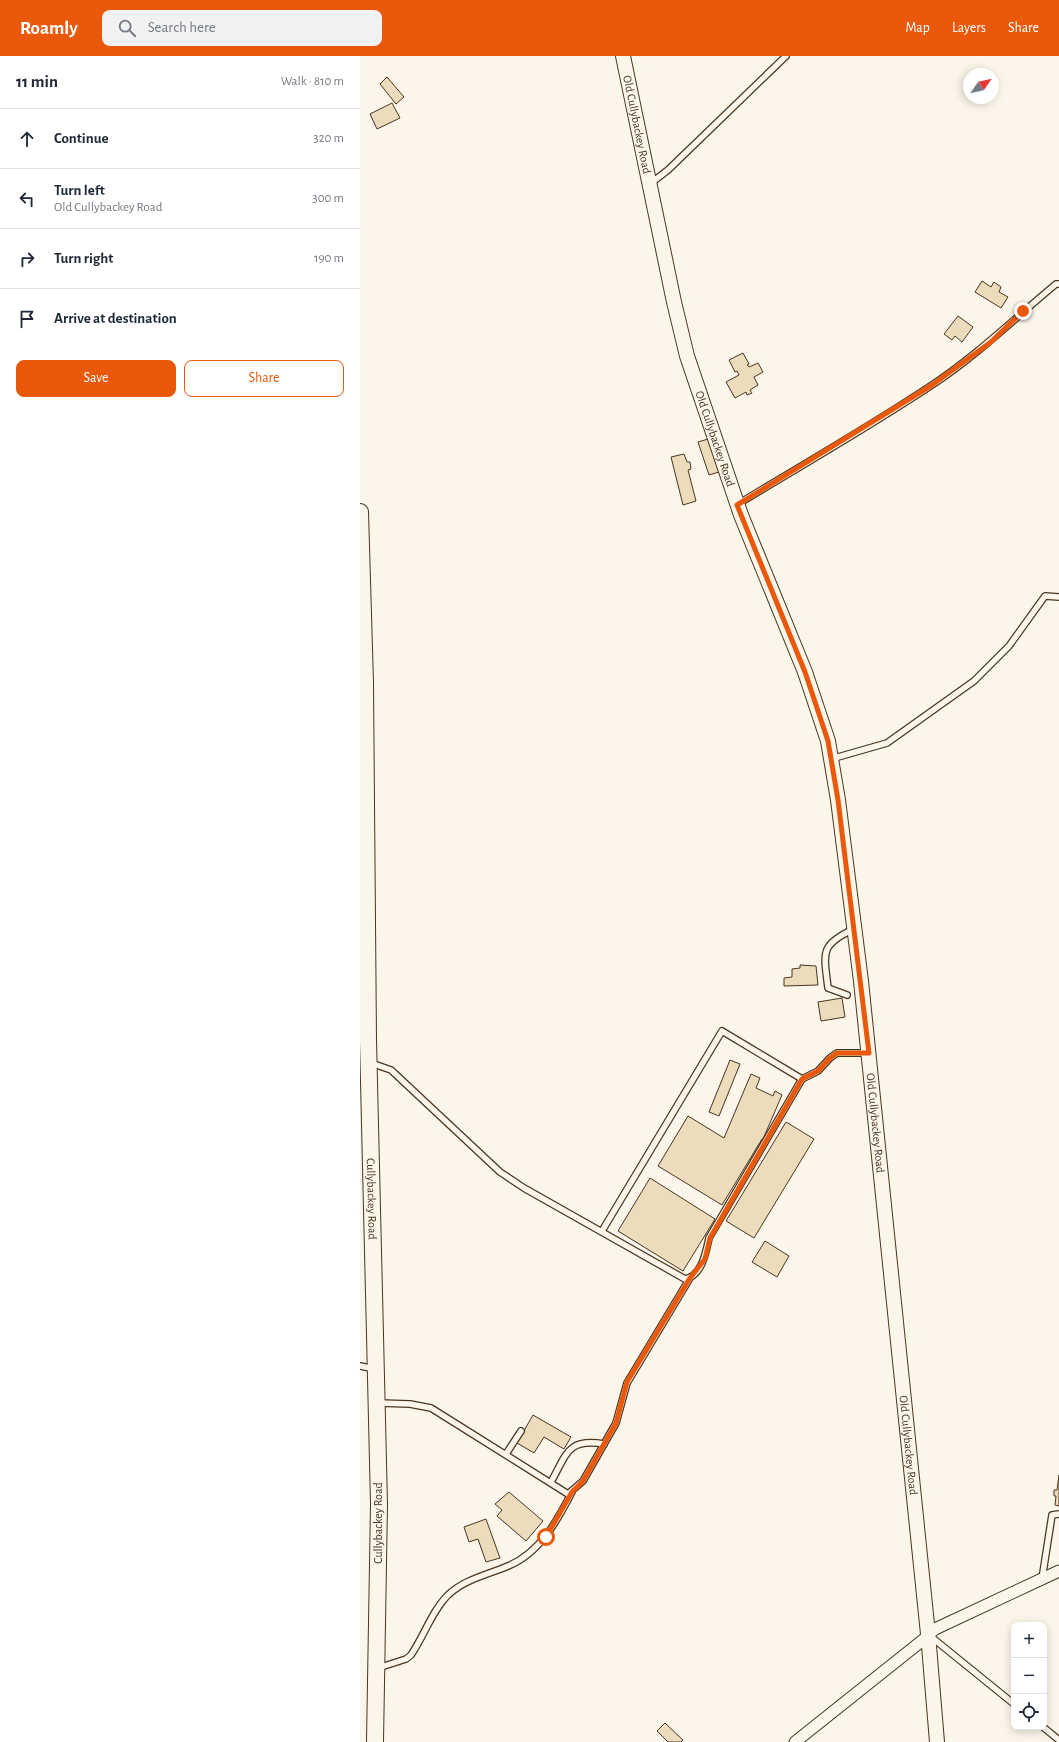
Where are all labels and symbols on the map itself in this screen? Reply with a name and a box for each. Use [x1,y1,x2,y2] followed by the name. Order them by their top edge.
[963,68,999,104] north arrow
[621,74,653,175] street label: Old Cullybackey Road
[1014,302,1032,320] route end
[693,389,737,488] street label: Old Cullybackey Road
[864,1073,887,1173] street label: Old Cullybackey Road
[364,1158,379,1240] street label: Cullybackey Road
[898,1395,920,1496] street label: Old Cullybackey Road
[372,1482,385,1564] street label: Cullybackey Road
[537,1528,555,1546] route start

